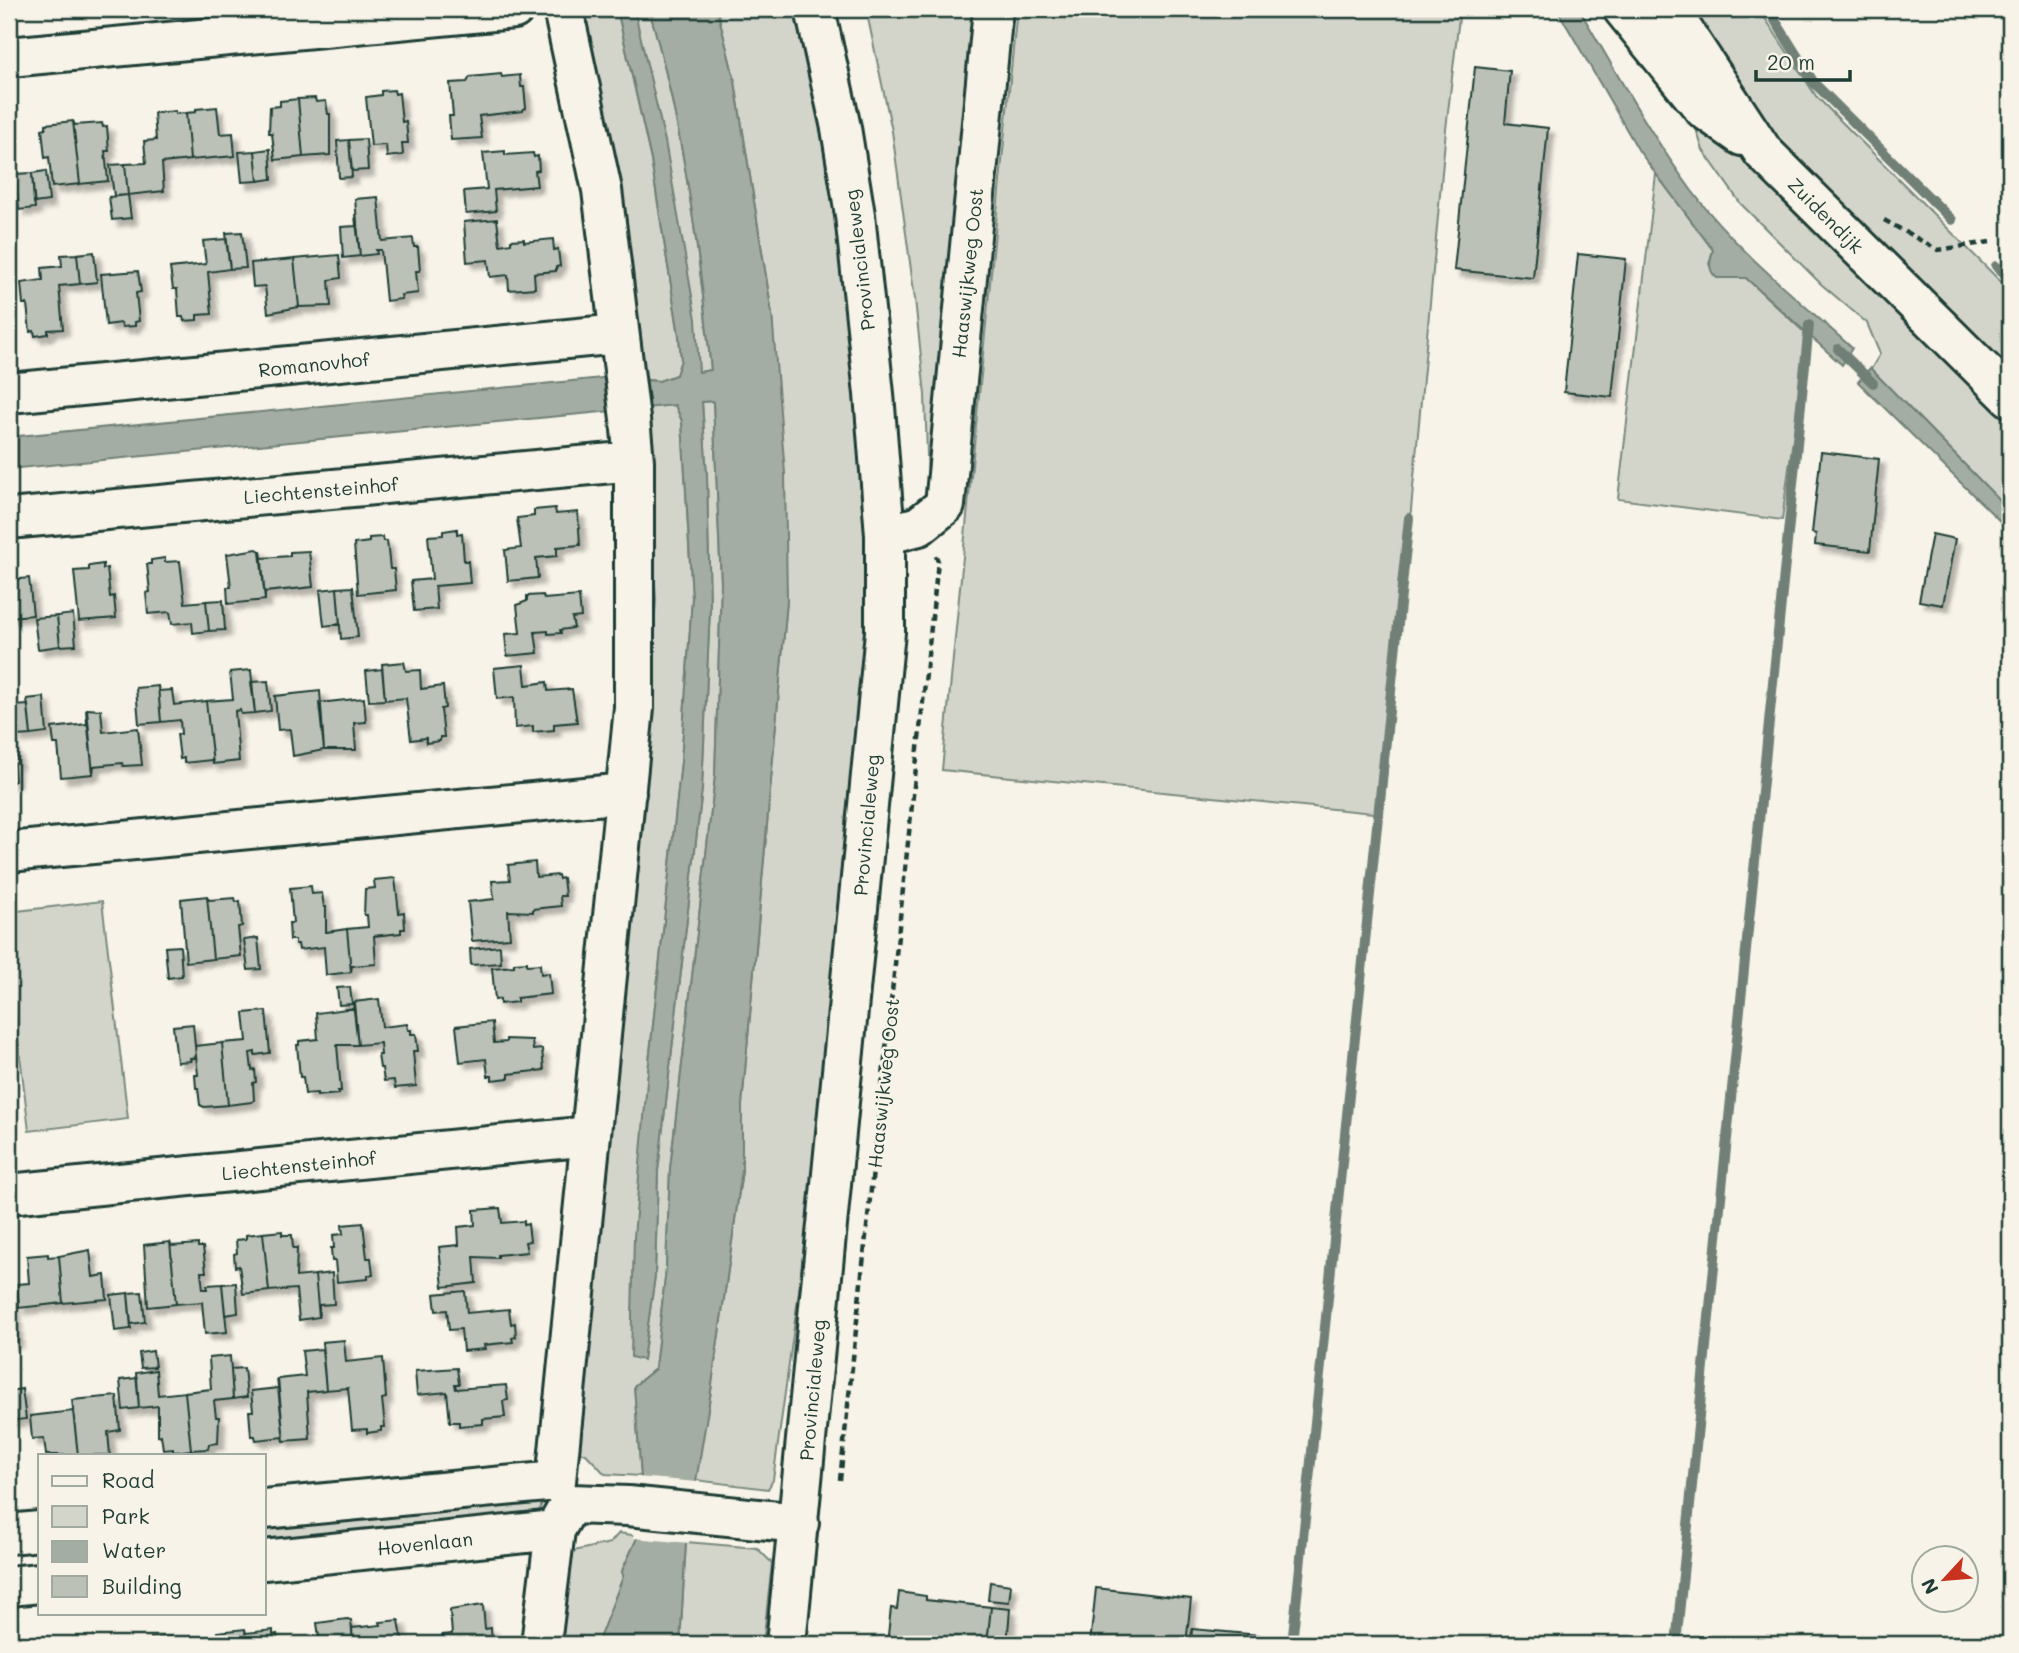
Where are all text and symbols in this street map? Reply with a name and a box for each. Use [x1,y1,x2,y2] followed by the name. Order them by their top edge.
[1756,38,1851,82] scale bar
[1767,48,1815,75] text: 20 m
[1783,172,1869,258] street label: Zuidendijk
[946,187,988,359] street label: Haaswijkweg Oost
[838,188,880,332] street label: Provincialeweg
[257,346,371,382] street label: Romanovhof
[243,471,400,509] street label: Liechtensteinhof
[847,753,885,897] street label: Provincialeweg
[862,997,904,1169] street label: Haaswijkweg Oost
[221,1144,378,1186] street label: Liechtensteinhof
[793,1318,831,1462] street label: Provincialeweg
[38,1454,266,1614] legend
[102,1466,154,1493] text: Road
[102,1502,150,1529] text: Park
[376,1526,474,1560] street label: Hovenlaan
[102,1536,166,1563] text: Water
[1910,1544,1980,1614] north arrow
[102,1572,182,1599] text: Building
[1915,1575,1944,1599] text: N

